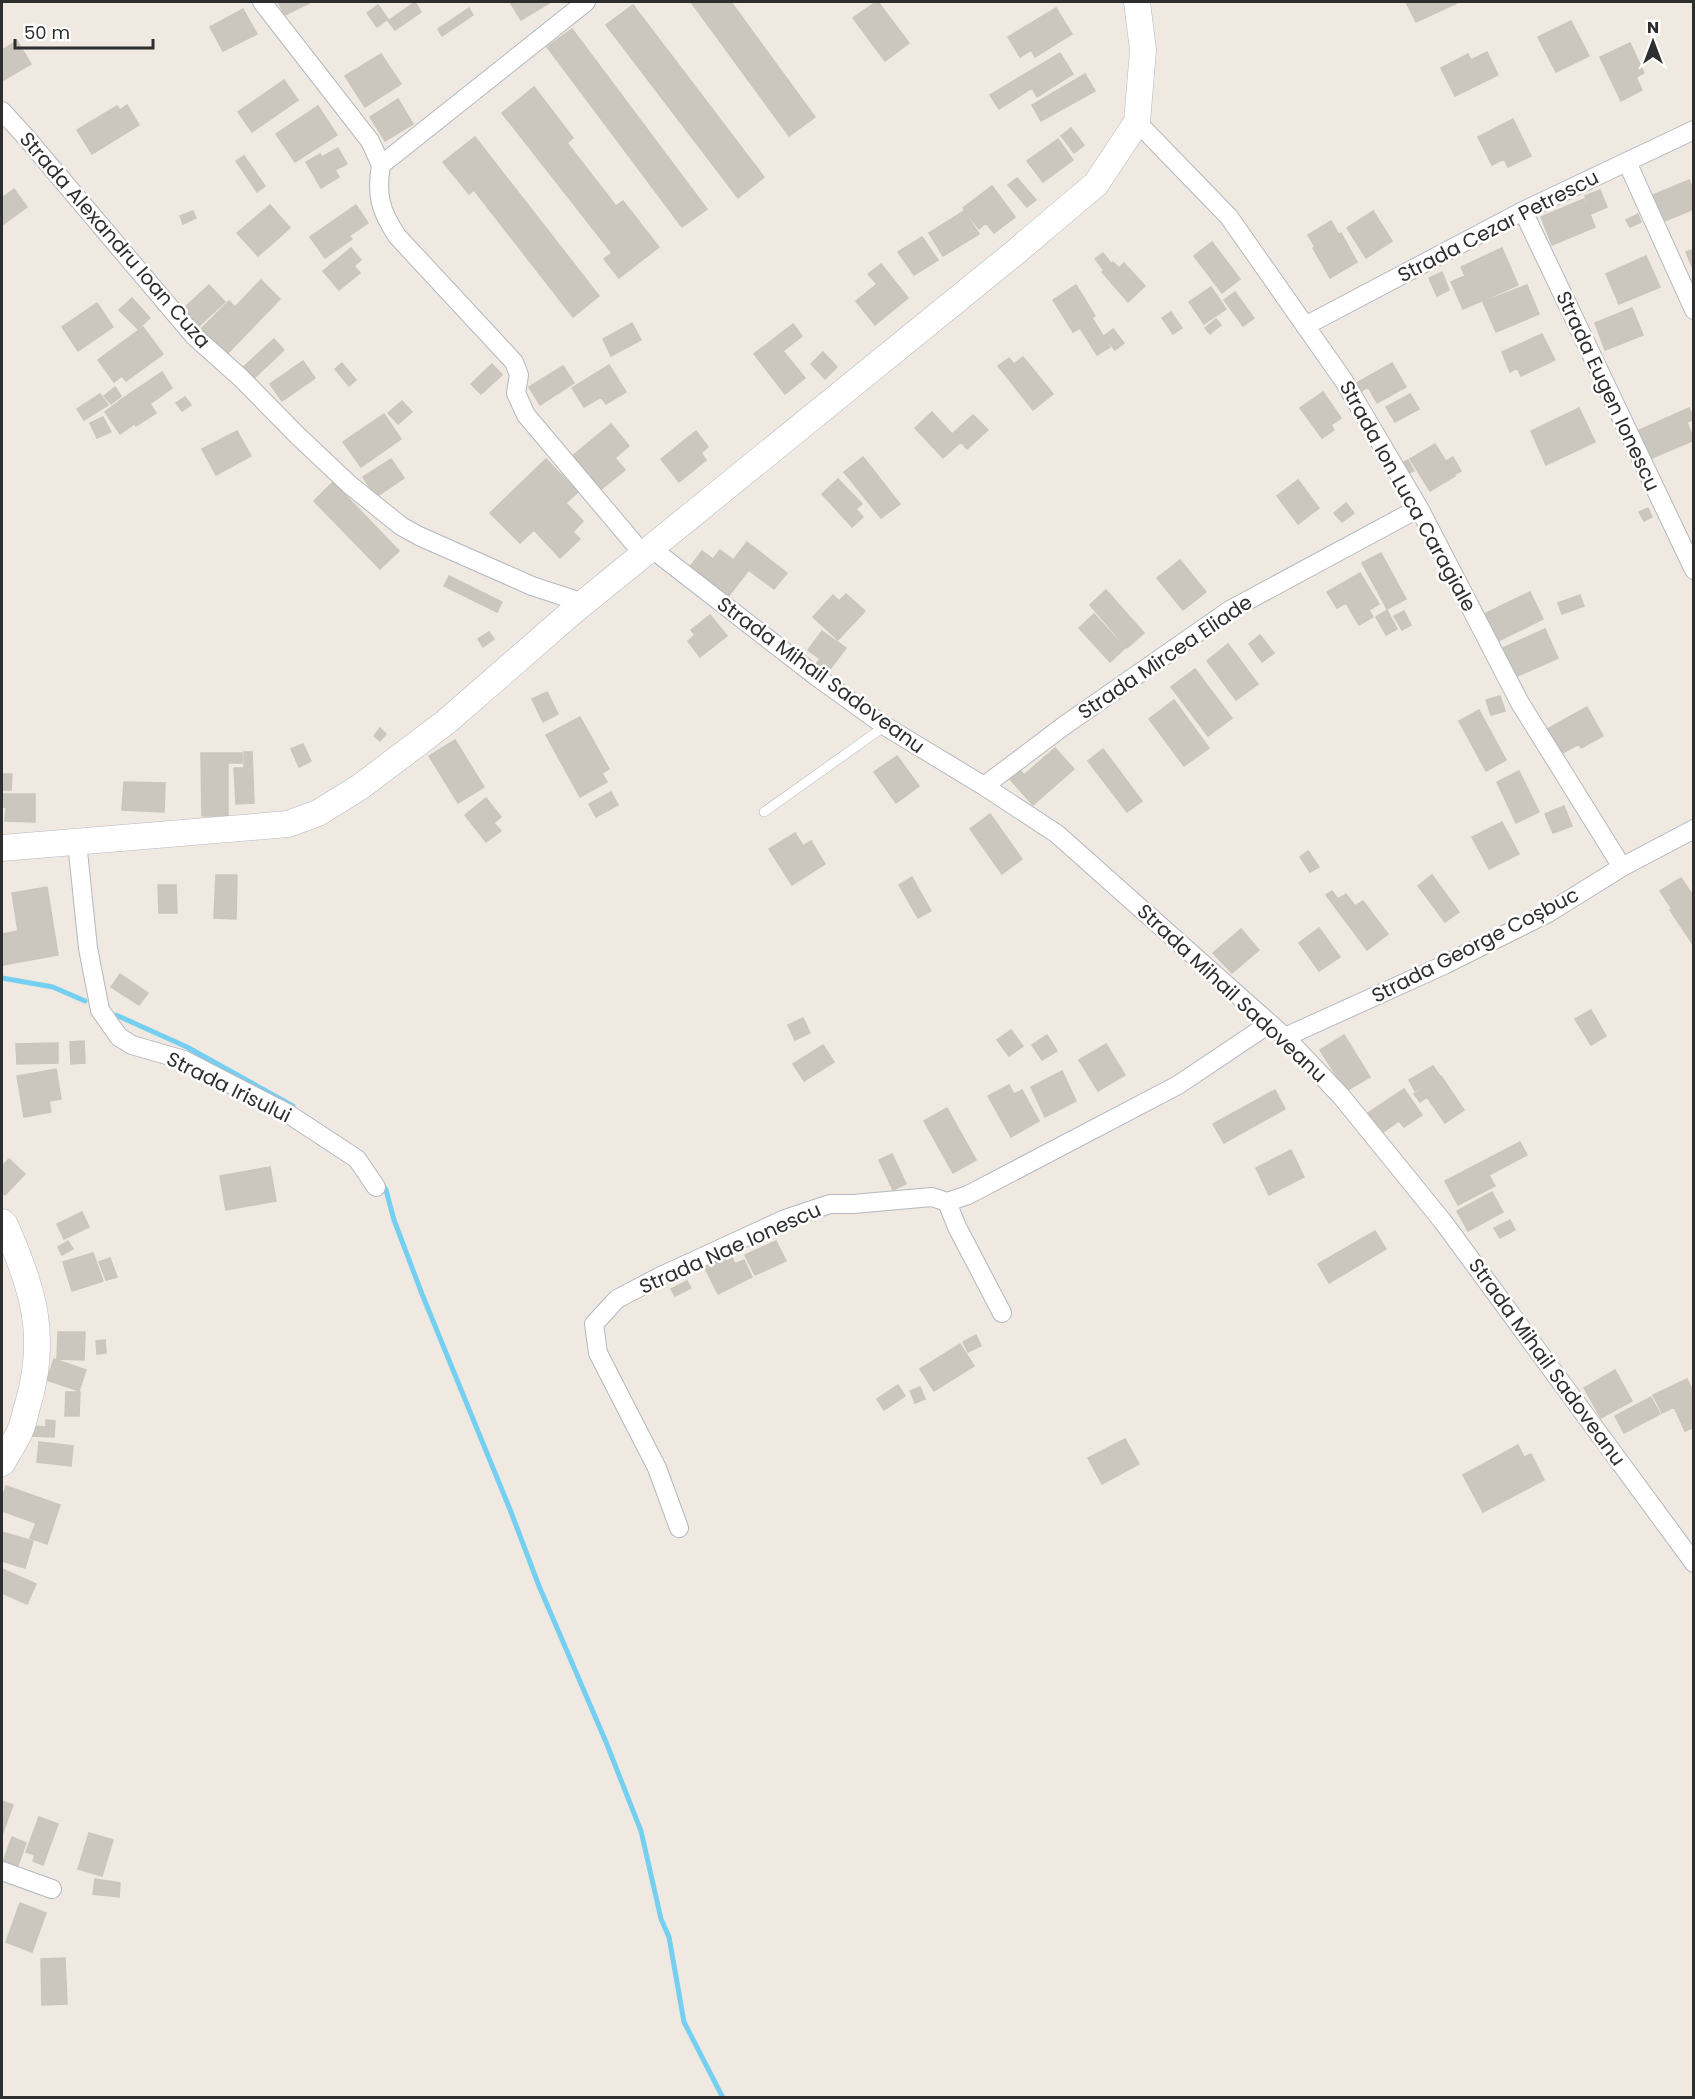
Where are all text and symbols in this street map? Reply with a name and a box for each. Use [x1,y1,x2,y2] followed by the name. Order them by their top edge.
[15,12,153,50] scale bar
[1623,12,1683,72] north arrow
[1647,16,1659,39] text: N
[24,20,70,45] text: 50 m
[13,126,217,354] street label: Strada Alexandru Ioan Cuza
[1393,163,1603,289] street label: Strada Cezar Petrescu
[1549,286,1667,496] street label: Strada Eugen Ionescu
[1333,376,1483,616] street label: Strada Ion Luca Caragiale
[1072,588,1258,726] street label: Strada Mircea Eliade
[712,590,930,760] street label: Strada Mihail Sadoveanu
[1367,881,1583,1009] street label: Strada George Coșbuc
[1131,897,1333,1089] street label: Strada Mihail Sadoveanu
[162,1045,296,1129] street label: Strada Irisului
[635,1195,825,1301] street label: Strada Nae Ionescu
[1462,1253,1632,1471] street label: Strada Mihail Sadoveanu

